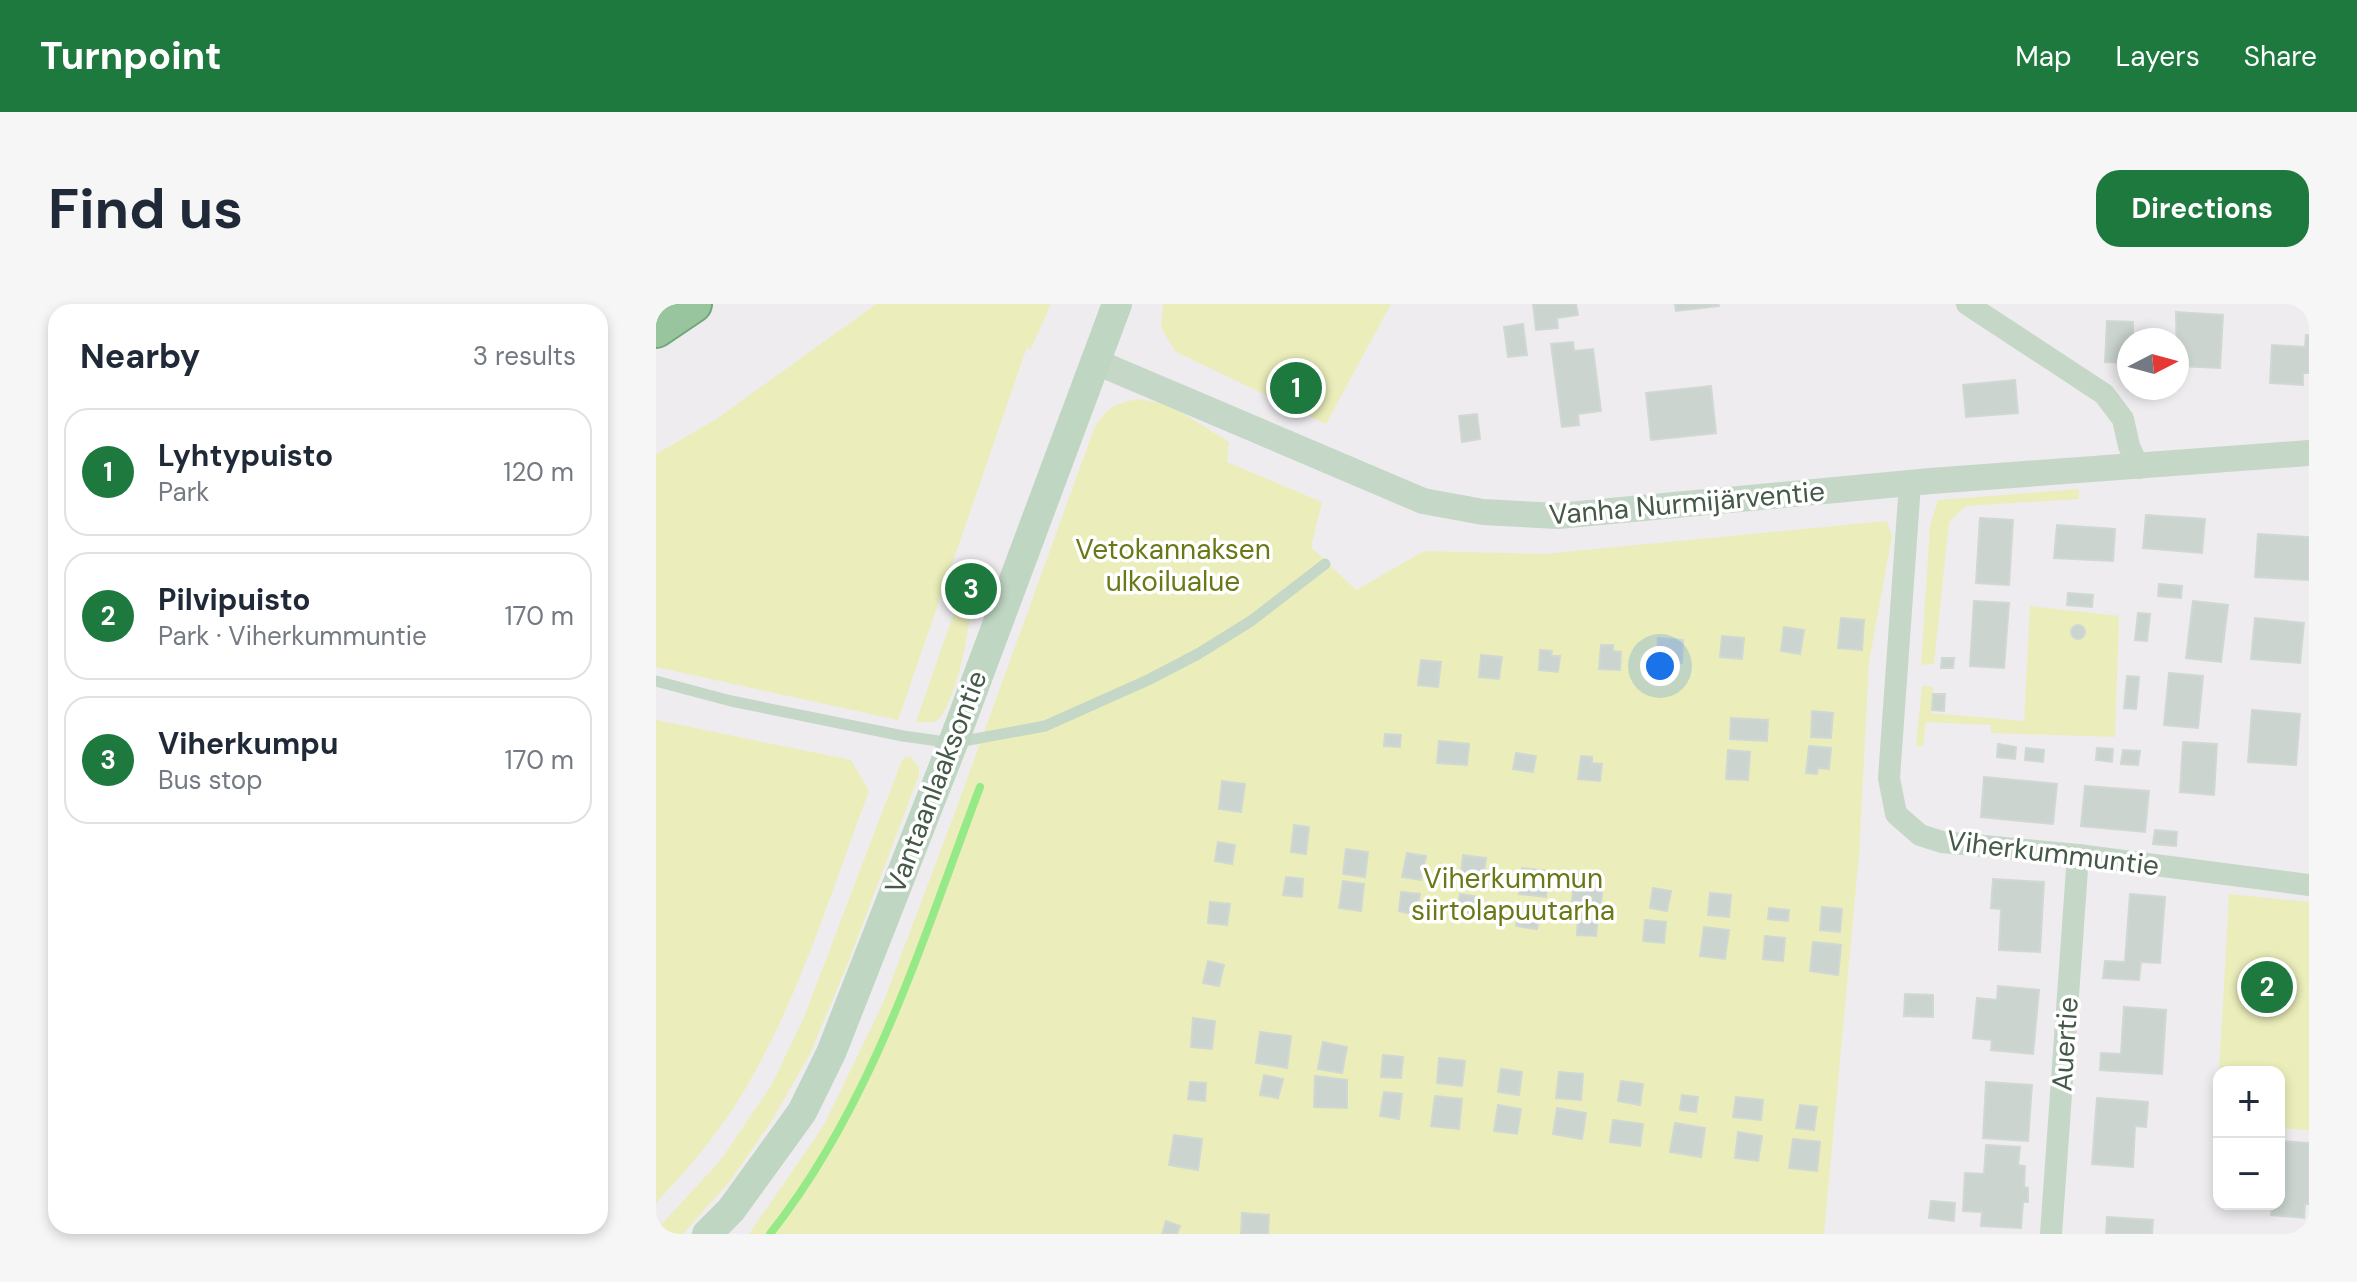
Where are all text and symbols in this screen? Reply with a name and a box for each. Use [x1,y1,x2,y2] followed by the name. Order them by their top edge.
[40,31,222,81] text: Turnpoint
[2015,38,2072,75] text: Map
[2116,38,2200,75] text: Layers
[2244,38,2317,75] text: Share
[2096,170,2309,247] button: Directions
[48,172,243,245] text: Find us
[2117,328,2189,400] north arrow
[80,334,200,379] text: Nearby
[473,339,576,373] text: 3 results
[1270,358,1322,418] pin: 1
[158,436,333,475] text: Lyhtypuisto
[103,455,113,489] text: 1
[503,455,574,489] text: 120 m
[1548,473,1826,533] street label: Vanha Nurmijärventie
[158,475,209,509] text: Park
[1075,531,1271,600] park label: Vetokannaksen ulkoilualue
[945,559,997,619] pin: 3
[158,580,311,619] text: Pilvipuisto
[100,599,116,633] text: 2
[505,599,574,633] text: 170 m
[158,619,427,653] text: Park · Viherkummuntie
[1640,646,1680,686] your location
[876,665,996,899] street label: Vantaanlaaksontie
[158,724,338,763] text: Viherkumpu
[100,743,116,777] text: 3
[505,743,574,777] text: 170 m
[158,763,263,797] text: Bus stop
[1945,822,2161,884] street label: Viherkummuntie
[1411,860,1615,929] park label: Viherkummun siirtolapuutarha
[2241,957,2293,1017] pin: 2
[2043,996,2087,1092] street label: Auertie
[2213,1066,2285,1210] map controls
[2213,1066,2285,1138] button: +
[2213,1138,2285,1210] button: −

